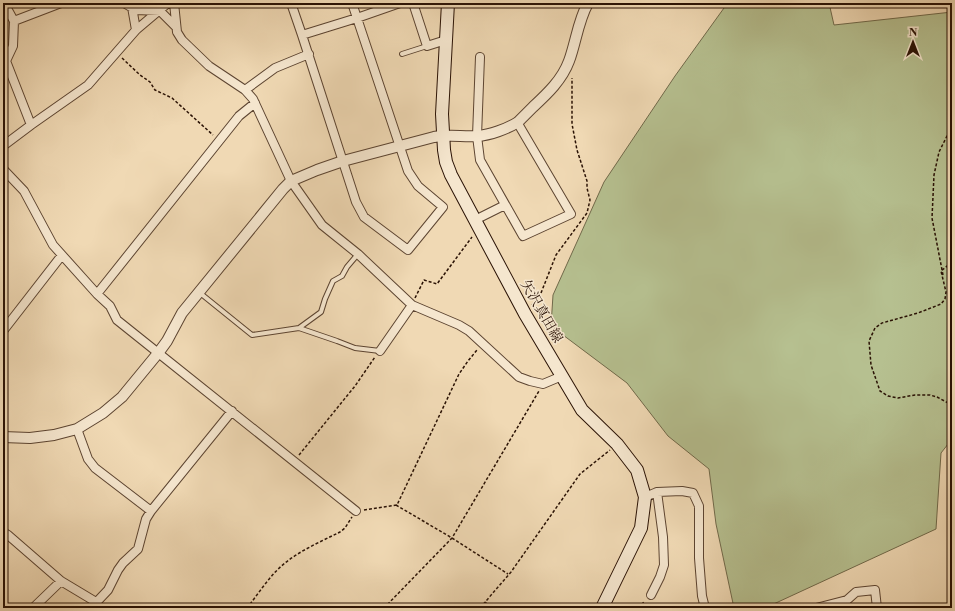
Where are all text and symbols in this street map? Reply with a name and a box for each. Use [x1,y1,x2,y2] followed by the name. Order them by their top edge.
[893,22,933,62] north arrow
[909,26,918,40] text: N
[516,277,566,346] street label: 矢沢真田線

